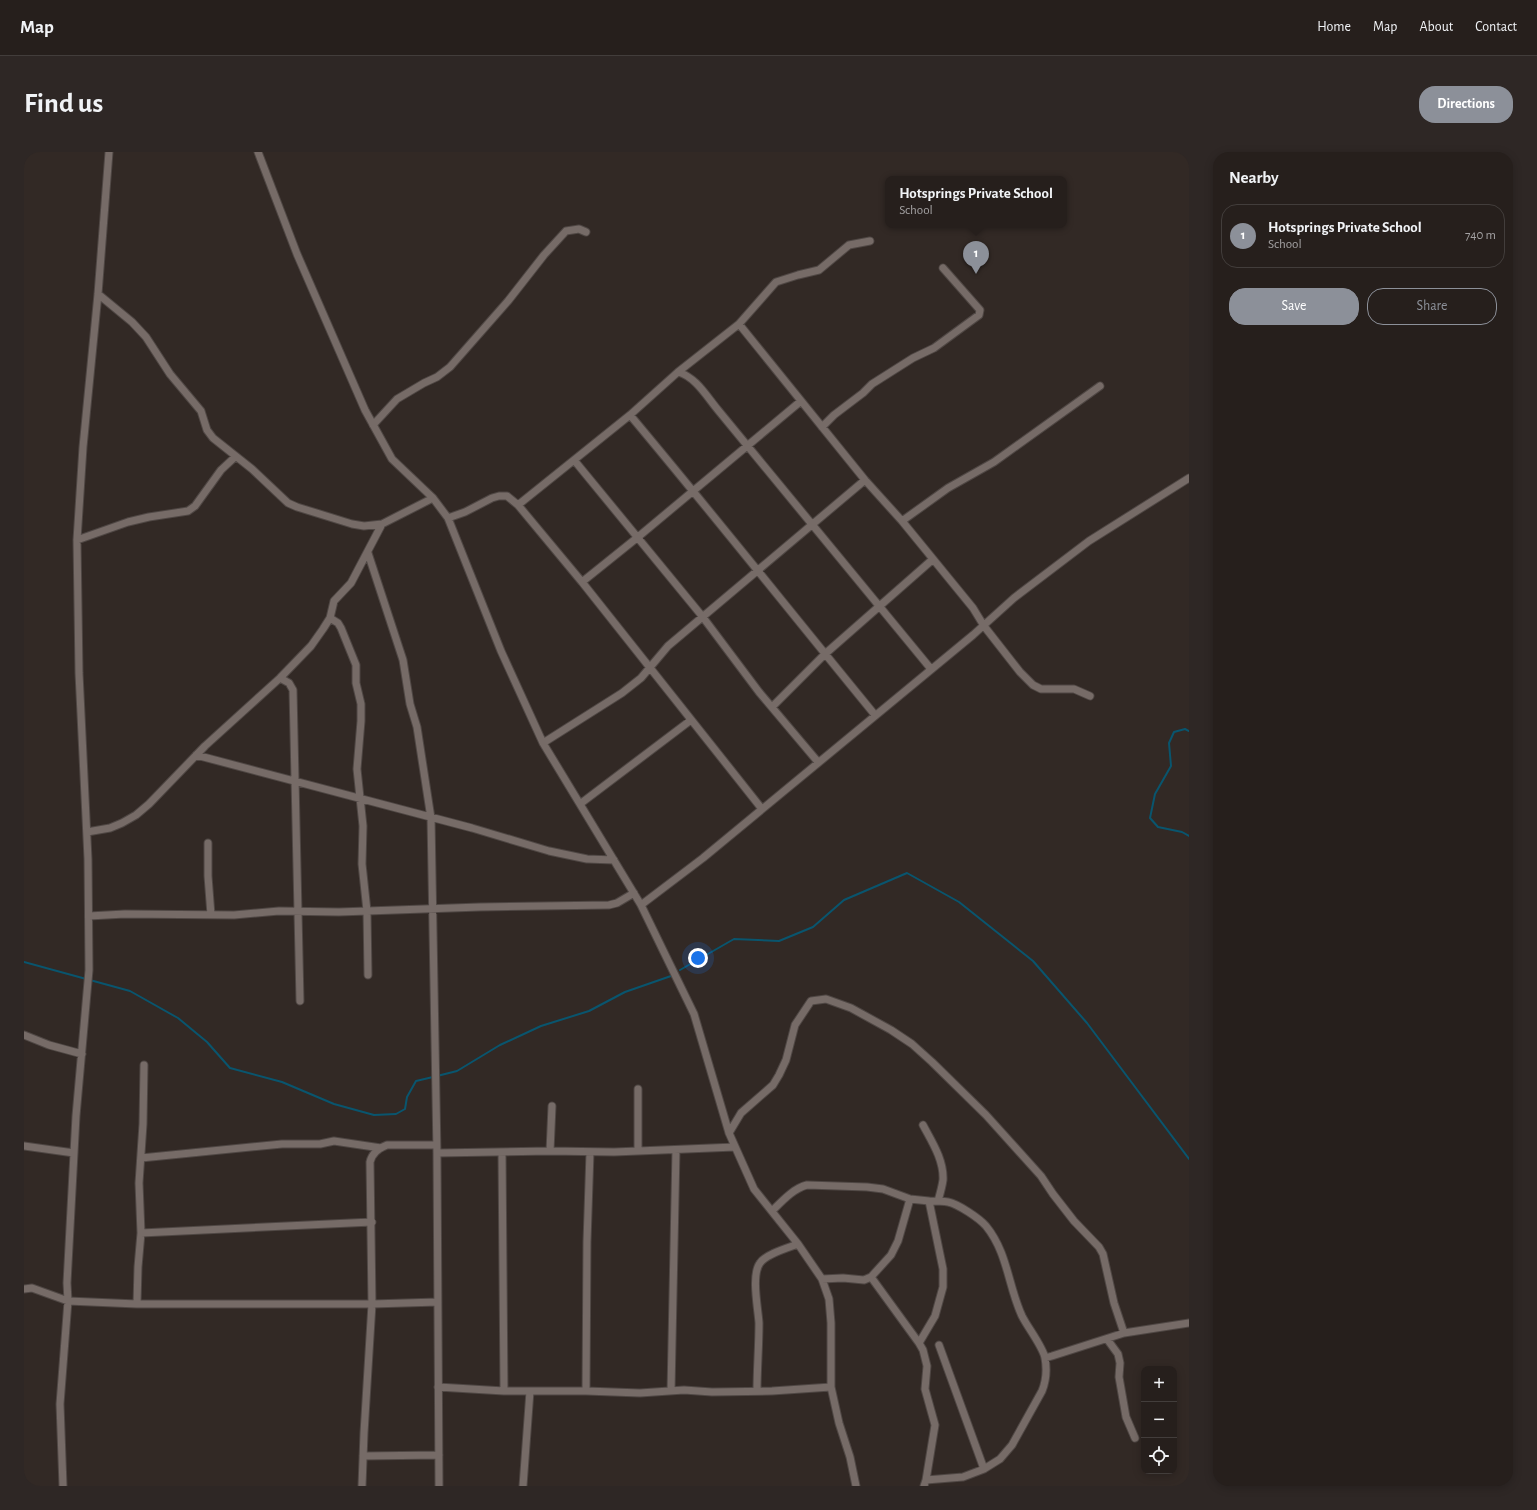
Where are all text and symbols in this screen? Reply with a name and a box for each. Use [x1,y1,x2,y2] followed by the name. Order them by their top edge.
[20,18,54,37] text: Map
[1317,20,1351,34] text: Home
[1373,20,1397,34] text: Map
[1419,20,1453,34] text: About
[1475,20,1517,34] text: Contact
[1419,86,1513,123] button: Directions
[24,90,103,118] text: Find us
[1229,169,1279,186] text: Nearby
[885,176,1067,228] popup
[899,186,1053,201] text: Hotsprings Private School
[899,204,933,217] text: School
[1268,220,1422,235] text: Hotsprings Private School
[1241,229,1245,242] text: 1
[1465,229,1496,242] text: 740 m
[1268,238,1302,251] text: School
[963,241,989,274] pin: 1
[1229,288,1359,325] button: Save
[1367,288,1497,325] button: Share
[688,948,708,968] your location
[1141,1366,1177,1474] map controls
[1141,1366,1177,1402] button: +
[1141,1402,1177,1438] button: −
[1141,1438,1177,1474] button: locate

